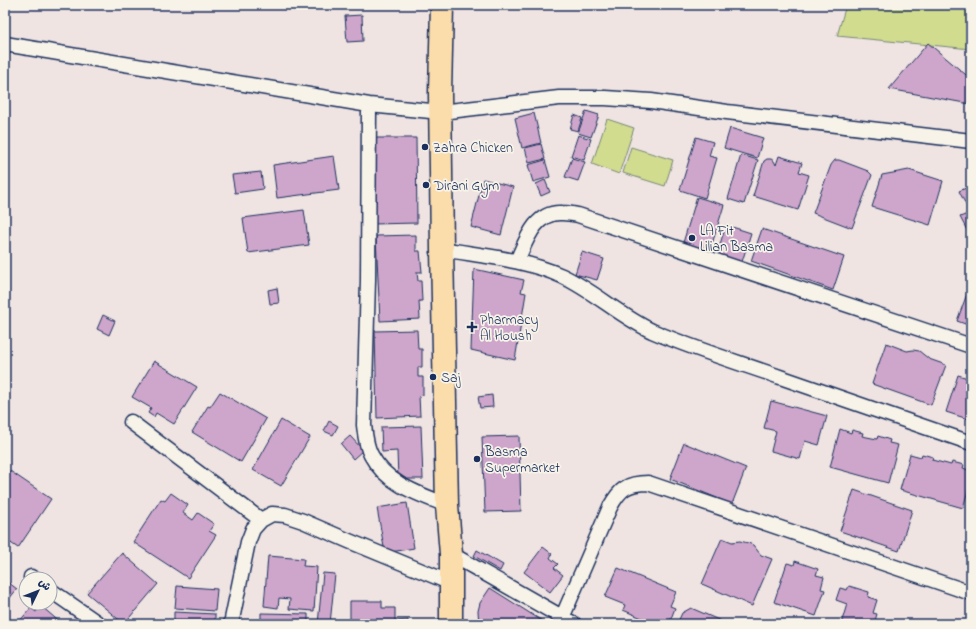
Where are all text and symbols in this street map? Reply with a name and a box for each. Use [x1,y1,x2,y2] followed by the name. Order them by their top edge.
[433,138,513,159] place label: Zahra Chicken
[420,142,430,152] marker: Zahra Chicken
[433,176,499,198] place label: Dirani Gym
[421,180,431,190] marker: Dirani Gym
[700,221,773,258] place label: LA Fit Lilian Basma
[687,233,697,243] marker: LA Fit Lilian Basma
[480,310,538,347] place label: Pharmacy Al Housh
[467,322,477,332] marker: Pharmacy Al Housh
[441,368,462,389] place label: Saj
[428,372,438,382] marker: Saj
[484,442,560,479] place label: Basma Supermarket
[472,454,482,464] marker: Basma Supermarket
[18,571,58,611] north arrow
[35,575,55,595] text: ش

